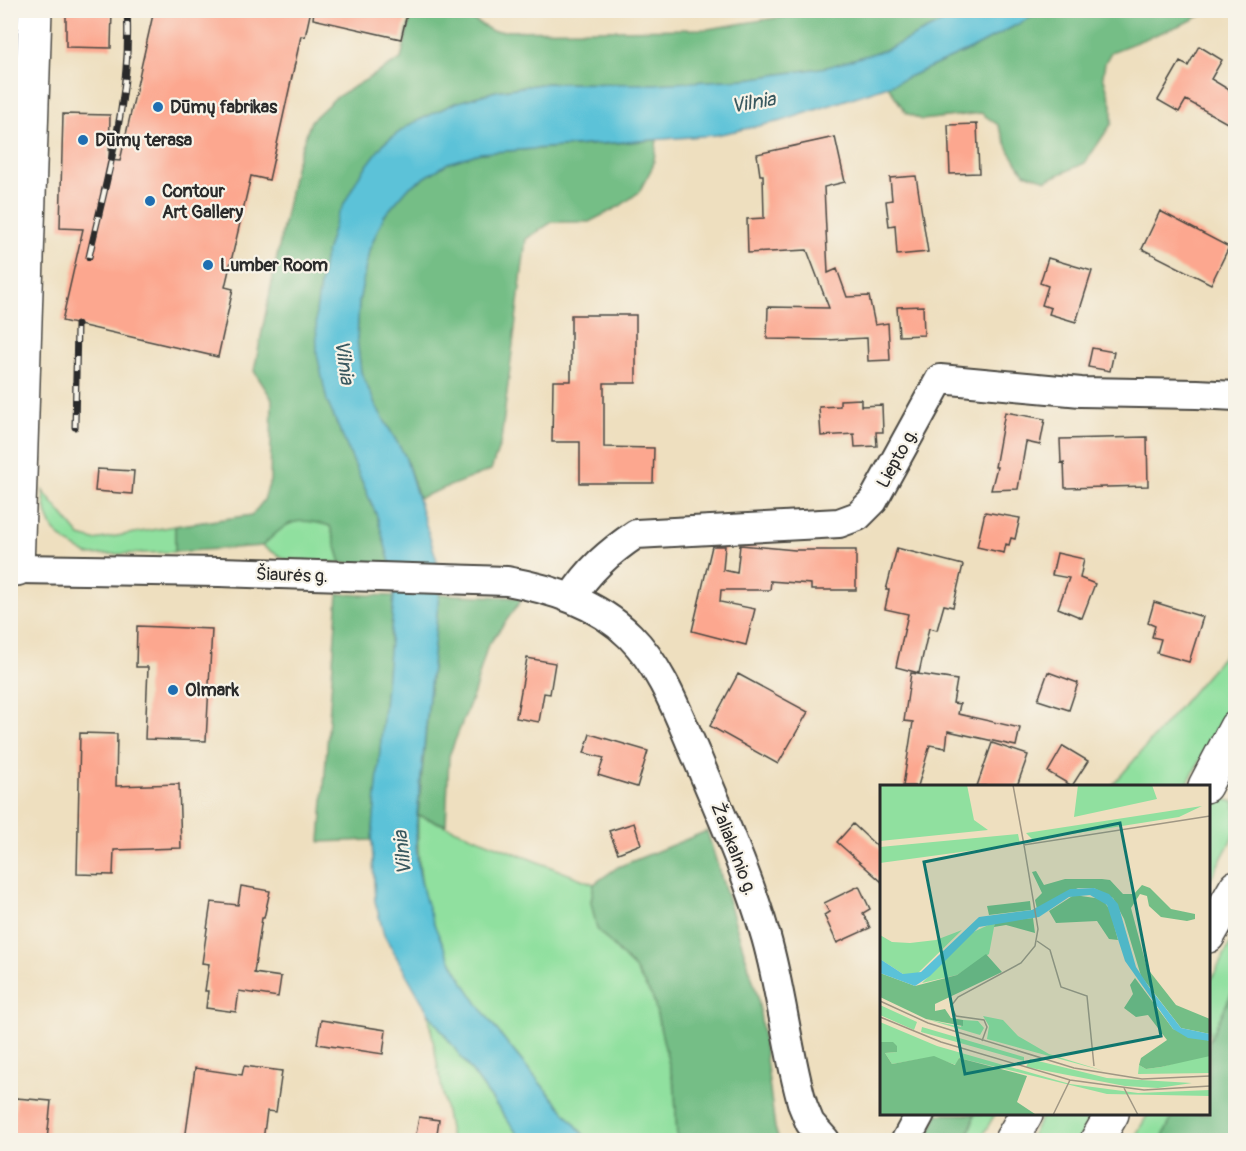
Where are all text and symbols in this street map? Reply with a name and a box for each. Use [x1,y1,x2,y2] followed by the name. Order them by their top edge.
[729,86,779,119] water label: Vilnia
[170,96,278,119] place label: Dūmų fabrikas
[151,100,165,114] marker: Dūmų fabrikas
[95,129,193,152] place label: Dūmų terasa
[76,133,90,147] marker: Dūmų terasa
[162,180,243,224] place label: Contour Art Gallery
[143,194,157,208] marker: Contour Art Gallery
[220,254,328,277] place label: Lumber Room
[201,258,215,272] marker: Lumber Room
[329,338,360,388] water label: Vilnia
[872,424,923,492] street label: Liepto g.
[256,562,328,588] street label: Šiaurės g.
[185,679,239,702] place label: Olmark
[166,683,180,697] marker: Olmark
[880,785,1210,1115] inset map
[705,800,762,899] street label: Žaliakalnio g.
[388,828,417,876] water label: Vilnia

